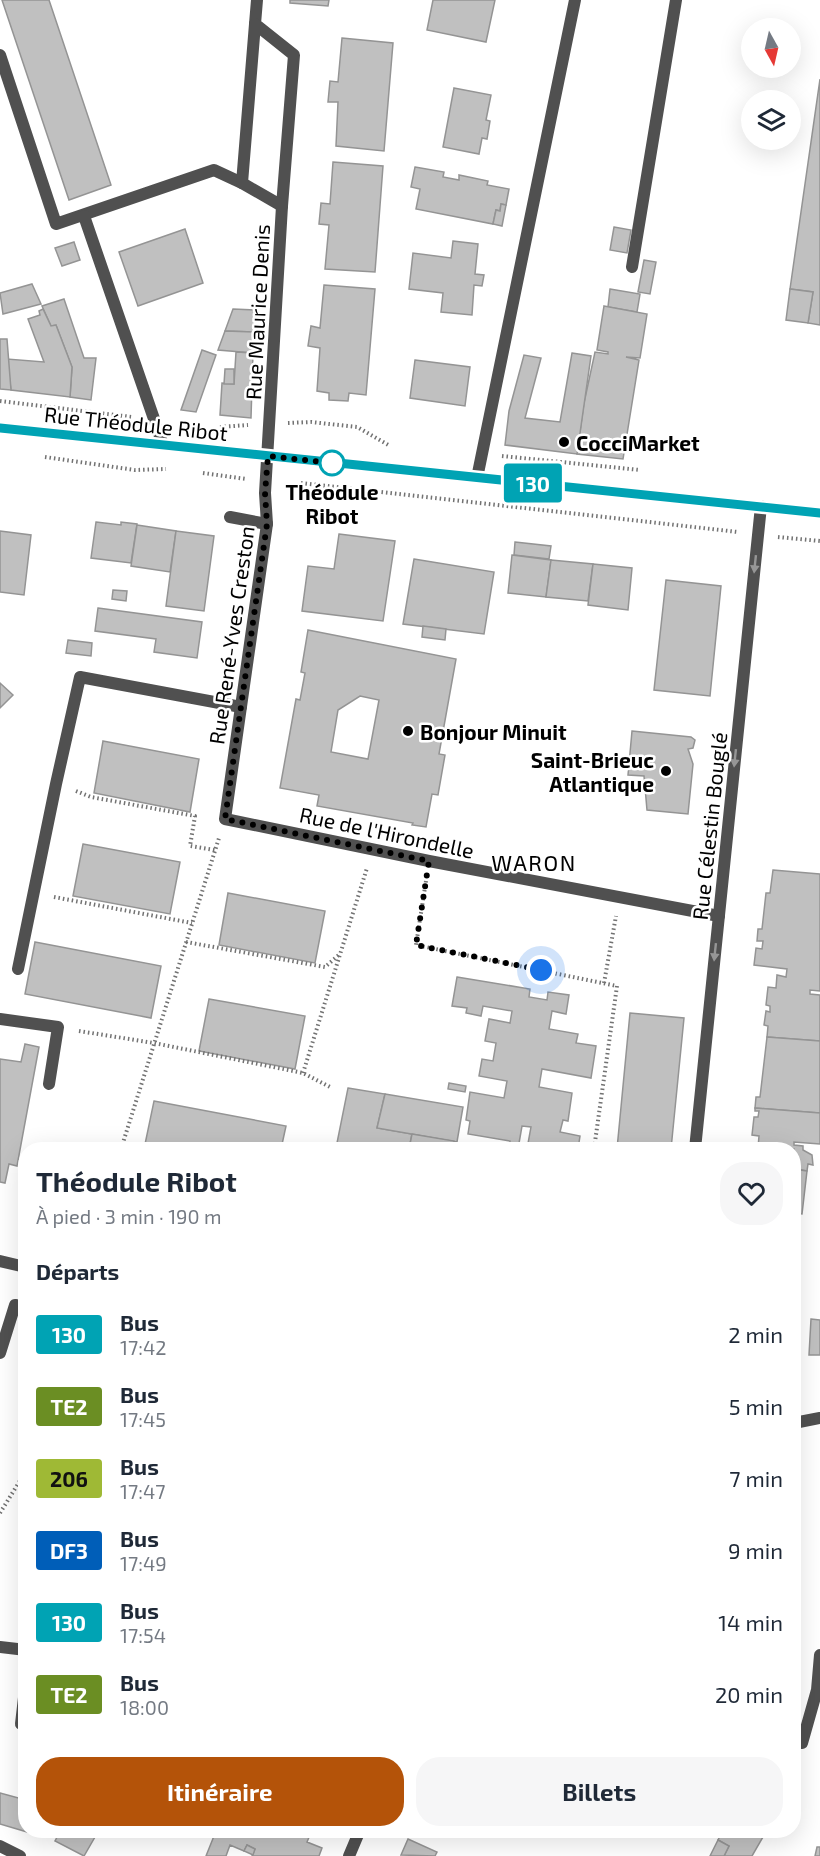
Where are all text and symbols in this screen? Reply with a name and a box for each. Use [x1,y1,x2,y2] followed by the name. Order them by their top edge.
[741,18,801,78] north arrow
[741,18,801,150] map controls
[741,90,801,150] button: layers
[240,224,274,400] street label: Rue Maurice Denis
[43,401,229,445] street label: Rue Théodule Ribot
[576,430,700,455] place label: CocciMarket
[557,435,571,449] marker: CocciMarket
[319,450,345,476] marker: Théodule Ribot
[498,464,568,502] line badge: 130
[516,471,550,496] text: 130
[285,479,379,528] place label: Théodule Ribot
[203,524,259,746] street label: Rue René-Yves Creston
[750,555,760,574] one-way arrow
[420,719,567,744] place label: Bonjour Minuit
[401,724,415,738] marker: Bonjour Minuit
[687,731,731,921] street label: Rue Célestin Bouglé
[531,747,654,796] place label: Saint-Brieuc Atlantique
[730,749,740,768] one-way arrow
[659,764,673,778] marker: Saint-Brieuc Atlantique
[297,801,477,863] street label: Rue de l'Hirondelle
[491,849,577,875] district label: WARON
[710,943,720,962] one-way arrow
[526,955,556,985] your location
[720,1162,783,1225] button: heart
[36,1164,237,1198] text: Théodule Ribot
[36,1204,222,1228] text: À pied · 3 min · 190 m
[36,1258,119,1284] text: Départs
[120,1309,159,1335] text: Bus
[728,1321,783,1347] text: 2 min
[52,1322,86,1347] text: 130
[120,1335,166,1359] text: 17:42
[120,1381,159,1407] text: Bus
[729,1393,783,1419] text: 5 min
[51,1394,87,1419] text: TE2
[120,1407,166,1431] text: 17:45
[120,1453,159,1479] text: Bus
[729,1465,783,1491] text: 7 min
[50,1466,88,1491] text: 206
[120,1479,165,1503] text: 17:47
[120,1525,159,1551] text: Bus
[728,1537,783,1563] text: 9 min
[50,1538,88,1563] text: DF3
[120,1551,167,1575] text: 17:49
[120,1597,159,1623] text: Bus
[718,1609,783,1635] text: 14 min
[52,1610,86,1635] text: 130
[120,1623,166,1647] text: 17:54
[120,1669,159,1695] text: Bus
[715,1681,783,1707] text: 20 min
[51,1682,87,1707] text: TE2
[120,1695,169,1719] text: 18:00
[36,1757,404,1826] button: Itinéraire
[416,1757,783,1826] button: Billets

